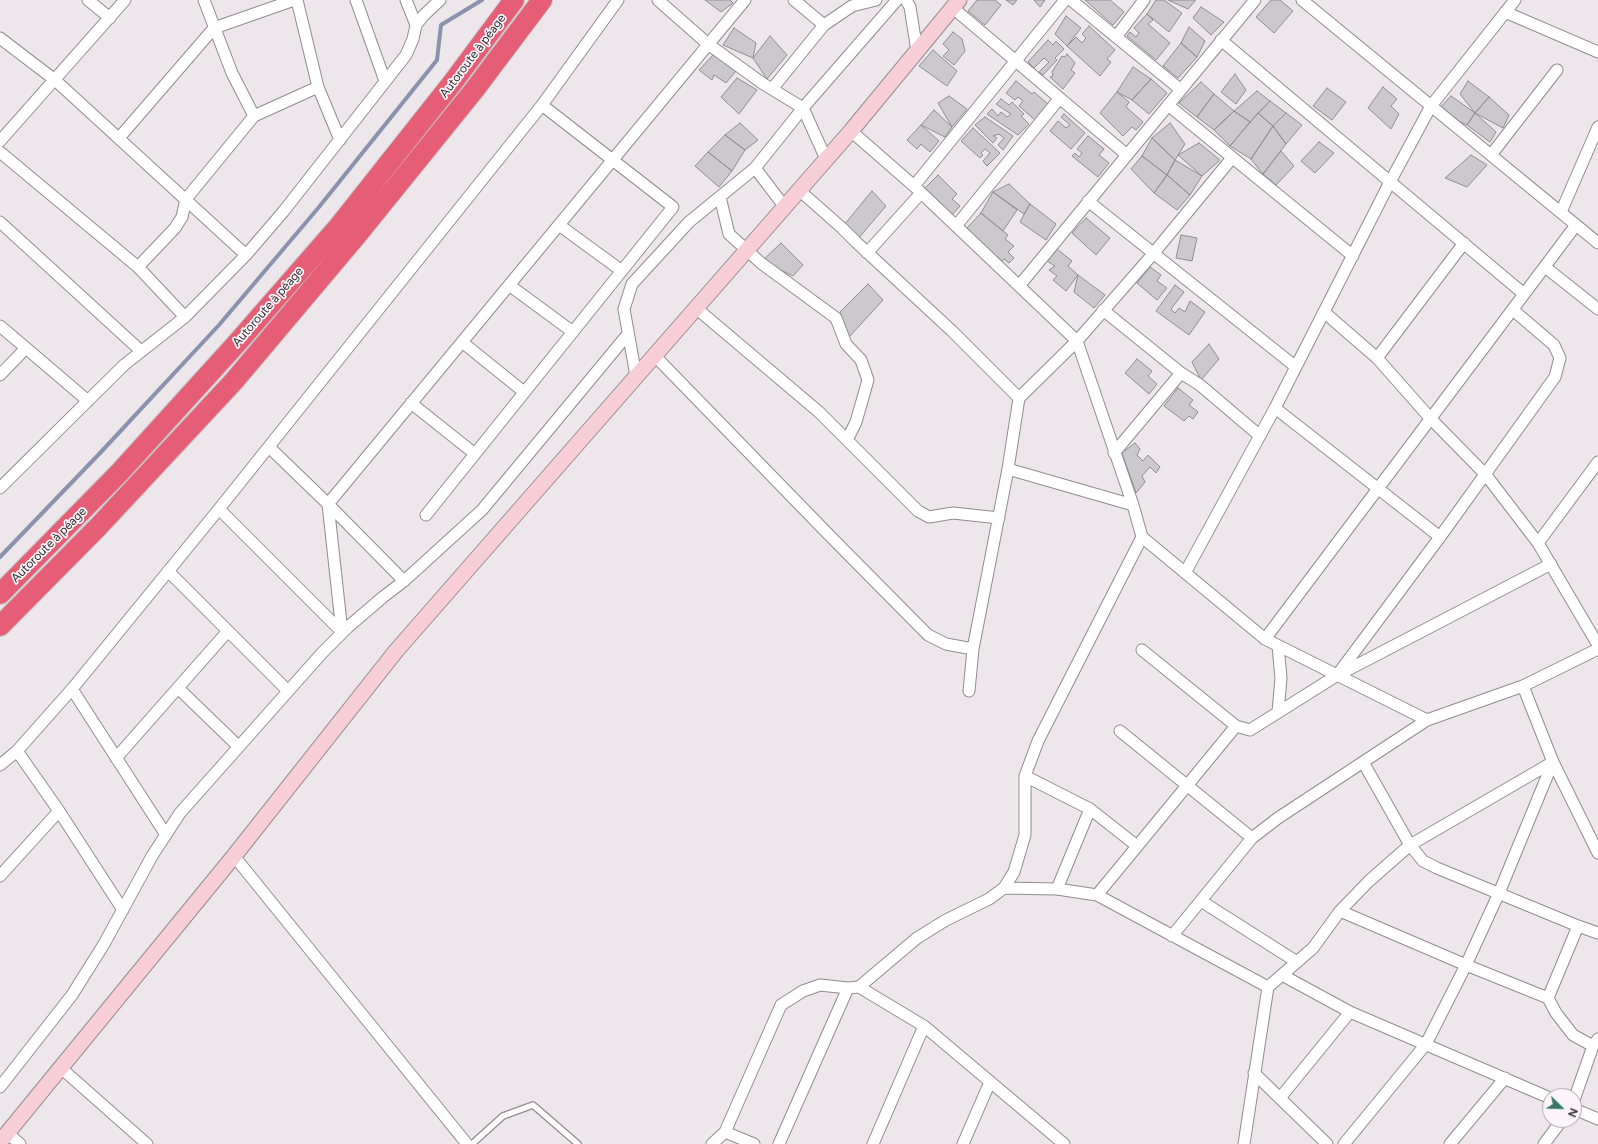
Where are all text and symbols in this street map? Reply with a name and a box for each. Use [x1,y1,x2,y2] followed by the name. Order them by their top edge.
[437,12,509,100] street label: Autoroute à péage
[230,264,306,350] street label: Autoroute à péage
[8,504,90,586] street label: Autoroute à péage
[1542,1088,1582,1128] north arrow
[1565,1106,1580,1119] text: N

